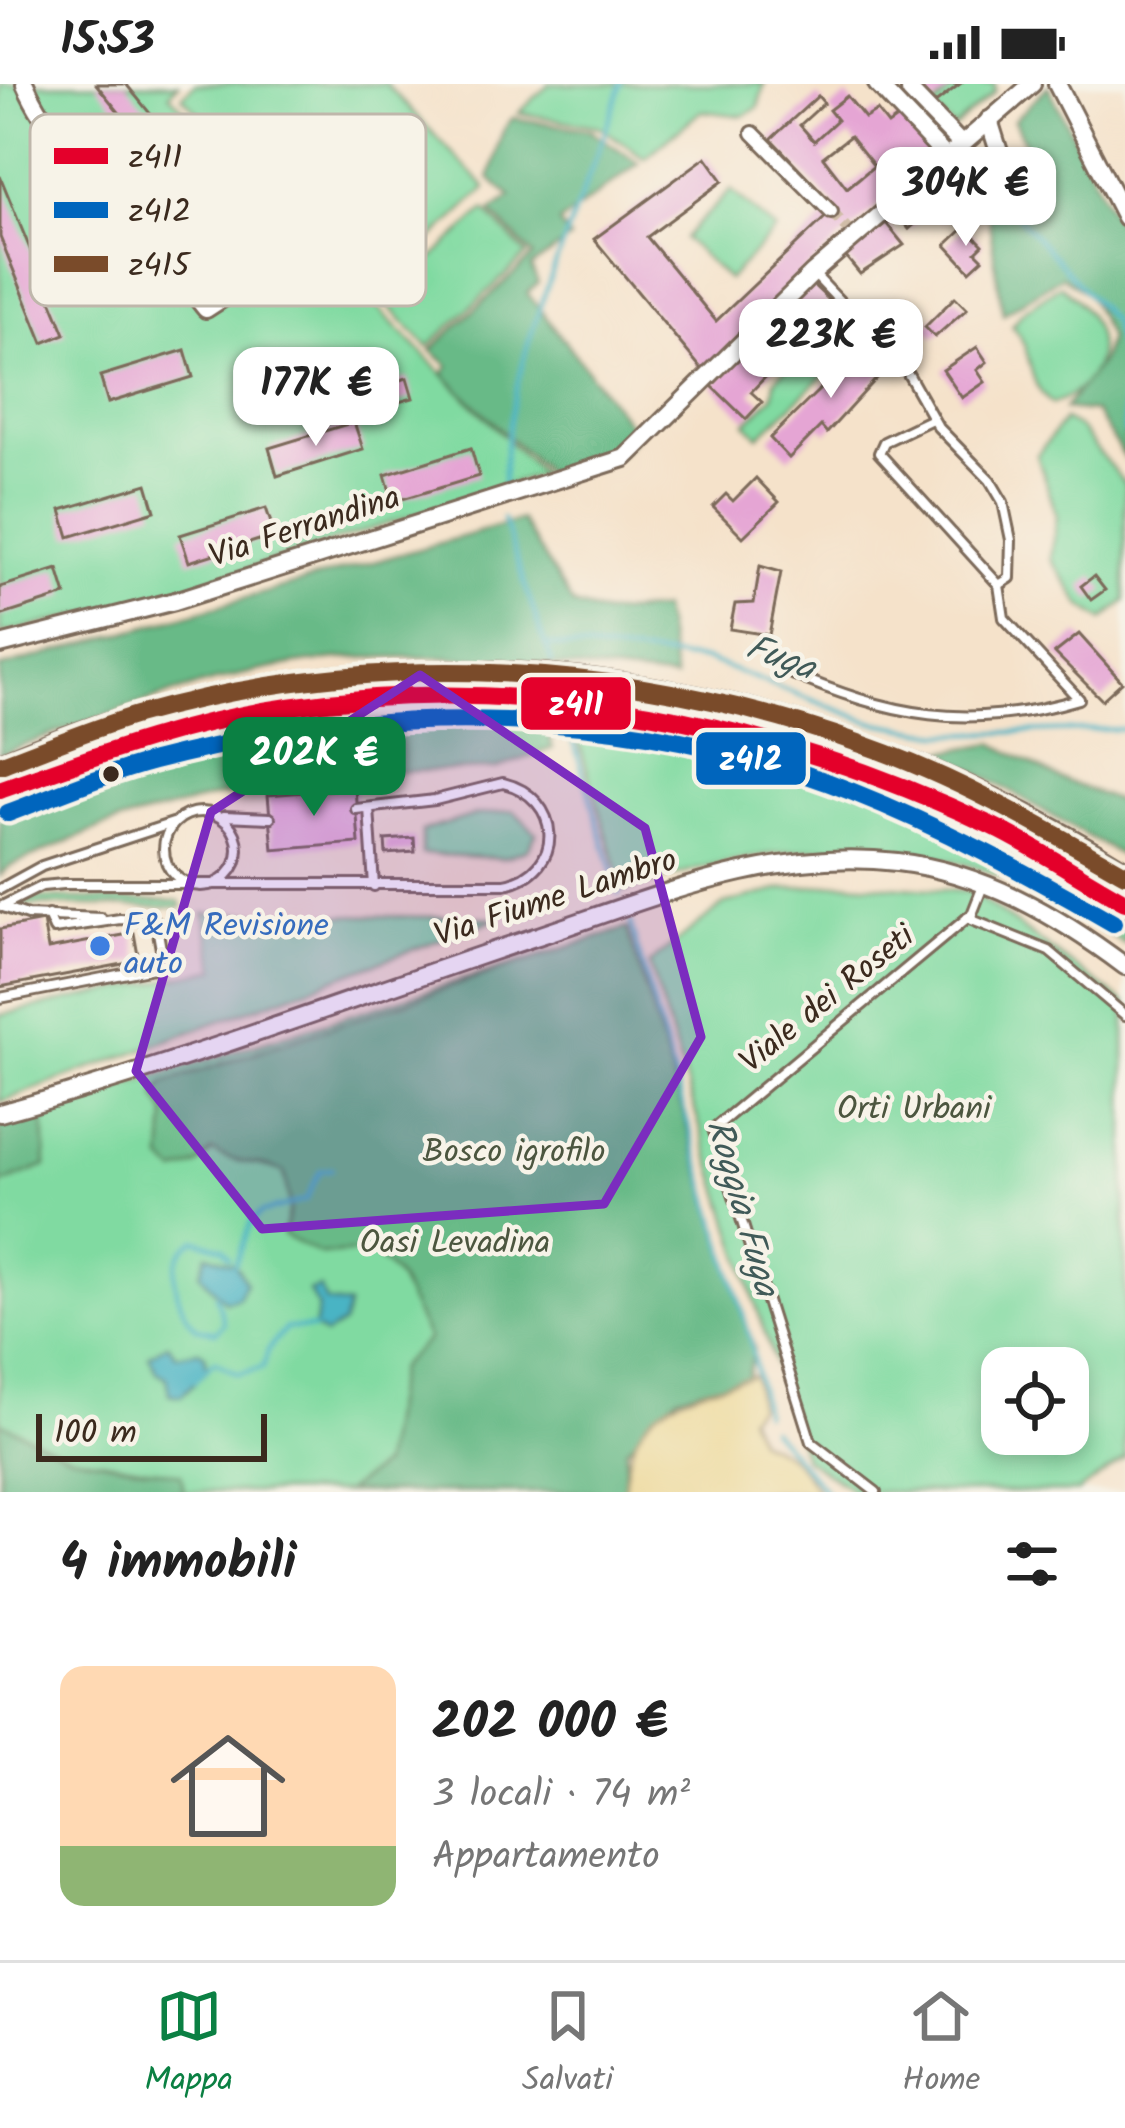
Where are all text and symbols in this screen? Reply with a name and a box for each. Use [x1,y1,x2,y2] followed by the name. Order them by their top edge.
[60,6,155,78] text: 15:53
[30,114,426,306] legend
[129,133,182,186] text: z411
[868,147,1064,249] pin: 304K €
[903,155,1029,217] text: 304K €
[129,187,191,240] text: z412
[129,241,192,294] text: z415
[733,299,929,401] pin: 223K €
[766,307,896,369] text: 223K €
[218,347,414,449] pin: 177K €
[260,355,372,417] text: 177K €
[202,472,408,584] street label: Via Ferrandina
[737,620,825,698] water label: Fuga
[519,675,633,732] line badge: z411
[549,680,603,733] text: z411
[216,717,412,819] pin: 202K €
[250,725,378,787] text: 202K €
[694,730,808,787] line badge: z412
[719,735,783,788] text: z412
[100,763,122,785] unlabelled marker
[428,835,684,963] street label: Via Fiume Lambro
[124,901,329,992] place label: F&M Revisione auto
[728,912,928,1088] street label: Viale dei Roseti
[87,933,113,959] marker: F&M Revisione auto
[837,1084,992,1137] park label: Orti Urbani
[689,1113,794,1305] water label: Roggia Fuga
[423,1127,605,1180] park label: Bosco igrofilo
[360,1218,550,1271] park label: Oasi Levadina
[981,1347,1089,1455] map controls
[981,1347,1089,1455] button: locate
[36,1408,267,1461] scale bar
[54,1408,137,1461] text: 100 m
[60,1524,297,1605] text: 4 immobili
[999,1531,1065,1597] icon: filters
[432,1684,668,1765] text: 202 000 €
[156,1714,300,1858] icon: home
[432,1765,690,1827] text: 3 locali · 74 m²
[432,1827,660,1889] text: Appartamento
[145,1983,233,2108] tab: Mappa
[522,1983,613,2108] tab: Salvati
[902,1983,980,2108] tab: Home

